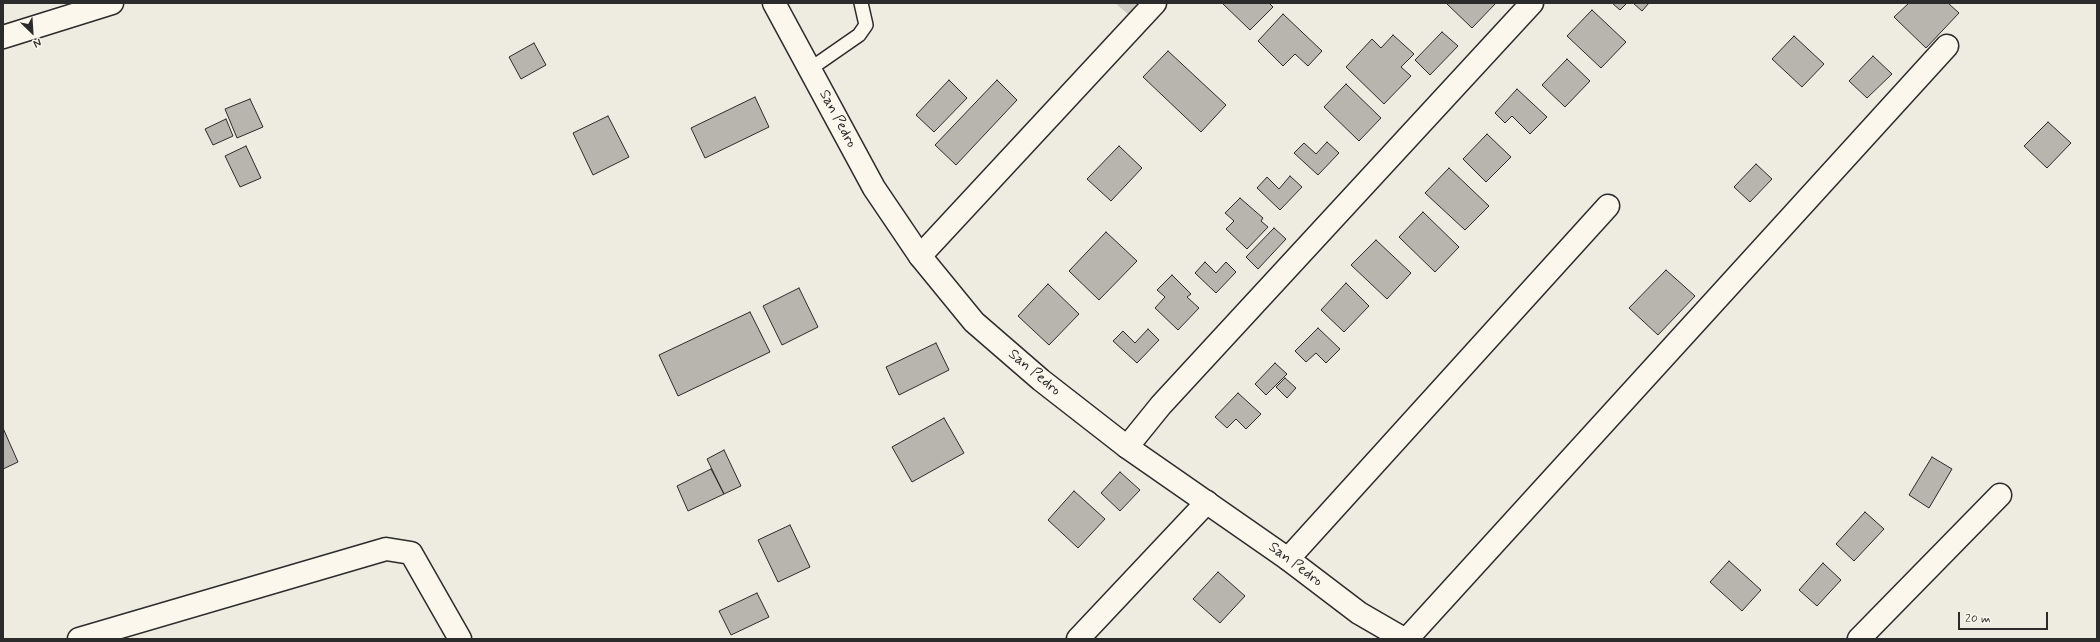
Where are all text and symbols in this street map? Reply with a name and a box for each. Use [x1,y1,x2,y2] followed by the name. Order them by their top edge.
[12,12,52,52] north arrow
[31,35,43,51] text: N
[814,87,860,151] street label: San Pedro
[1004,346,1064,400] street label: San Pedro
[1264,539,1326,591] street label: San Pedro
[1960,604,2050,630] scale bar
[1965,611,1991,627] text: 20 m

